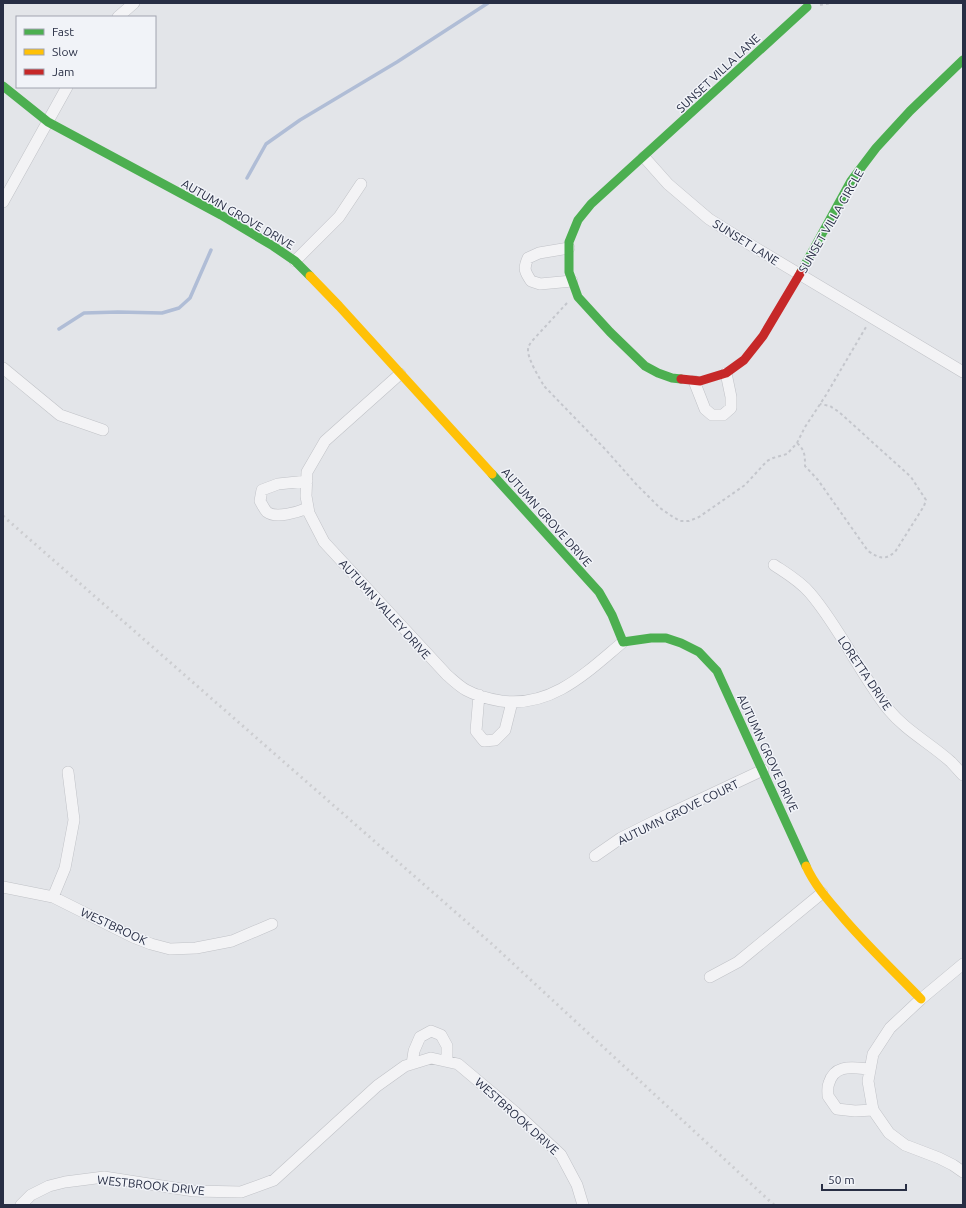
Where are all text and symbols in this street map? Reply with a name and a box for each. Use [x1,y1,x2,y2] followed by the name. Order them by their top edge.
[16,16,156,88] legend
[52,25,74,38] text: Fast
[674,31,762,115] street label: SUNSET VILLA LANE
[52,45,78,58] text: Slow
[52,65,74,78] text: Jam
[796,167,866,275] street label: SUNSET VILLA CIRCLE
[179,176,297,252] street label: AUTUMN GROVE DRIVE
[711,217,781,268] street label: SUNSET LANE
[499,465,595,569] street label: AUTUMN GROVE DRIVE
[337,557,433,662] street label: AUTUMN VALLEY DRIVE
[836,634,895,713] street label: LORETTA DRIVE
[735,692,801,814] street label: AUTUMN GROVE DRIVE
[615,777,741,847] street label: AUTUMN GROVE COURT
[79,905,150,947] street label: WESTBROOK
[473,1075,562,1157] street label: WESTBROOK DRIVE
[822,1166,906,1192] scale bar
[97,1173,206,1197] street label: WESTBROOK DRIVE
[828,1173,855,1186] text: 50 m

